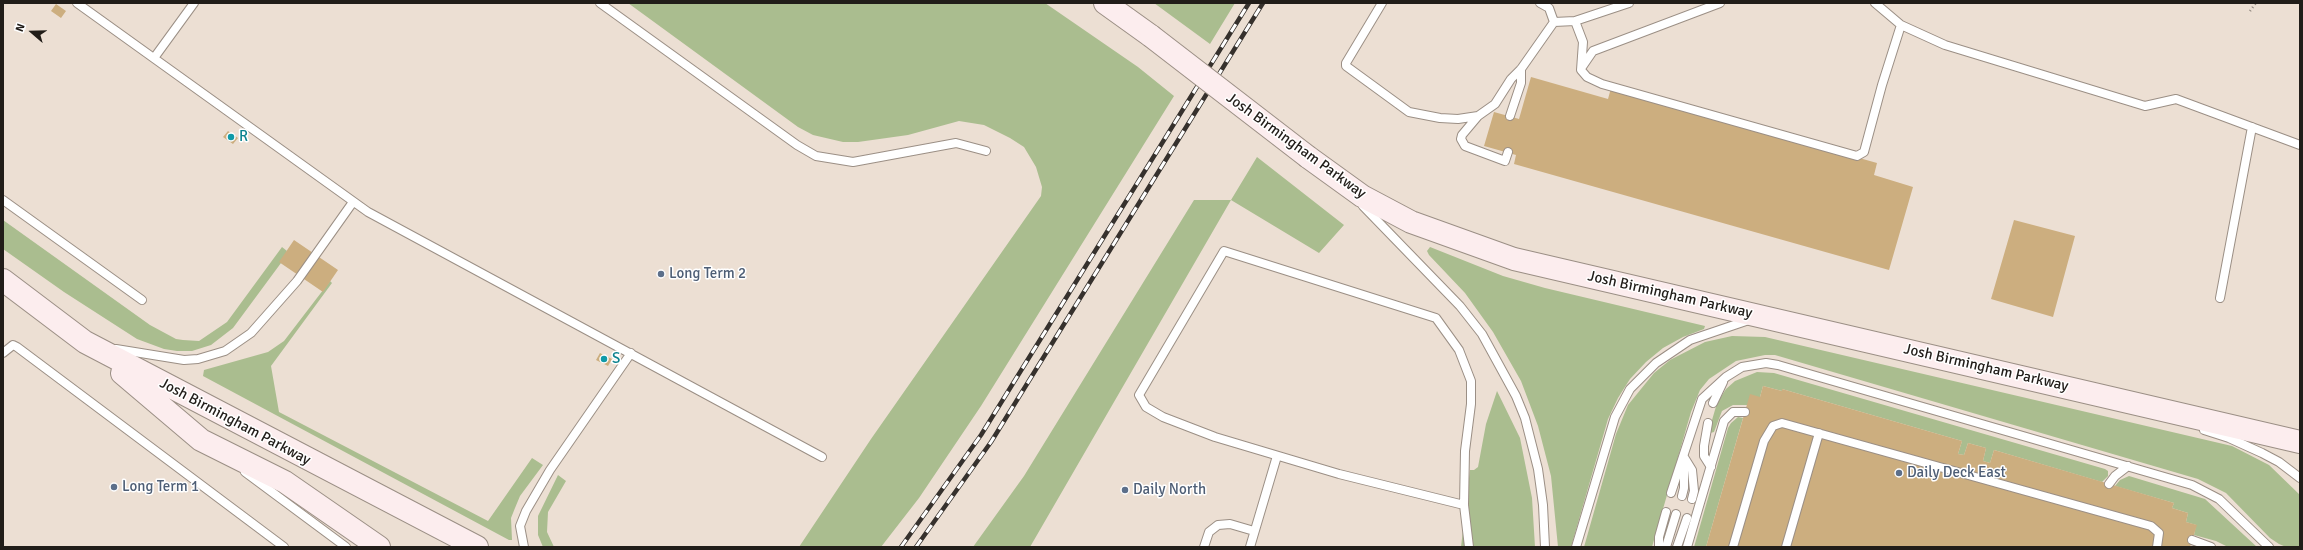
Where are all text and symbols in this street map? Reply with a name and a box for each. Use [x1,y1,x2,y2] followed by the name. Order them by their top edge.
[12,12,52,52] north arrow
[13,22,28,34] text: N
[1223,89,1369,203] street label: Josh Birmingham Parkway
[239,128,248,146] place label: R
[226,132,236,142] marker: R
[669,265,746,283] place label: Long Term 2
[1586,267,1754,323] street label: Josh Birmingham Parkway
[656,269,666,279] marker: Long Term 2
[1902,340,2070,396] street label: Josh Birmingham Parkway
[612,350,620,368] place label: S
[599,354,609,364] marker: S
[156,375,314,469] street label: Josh Birmingham Parkway
[1907,464,2006,482] place label: Daily Deck East
[1894,468,1904,478] marker: Daily Deck East
[122,478,199,496] place label: Long Term 1
[1133,481,1206,499] place label: Daily North
[109,482,119,492] marker: Long Term 1
[1120,485,1130,495] marker: Daily North

